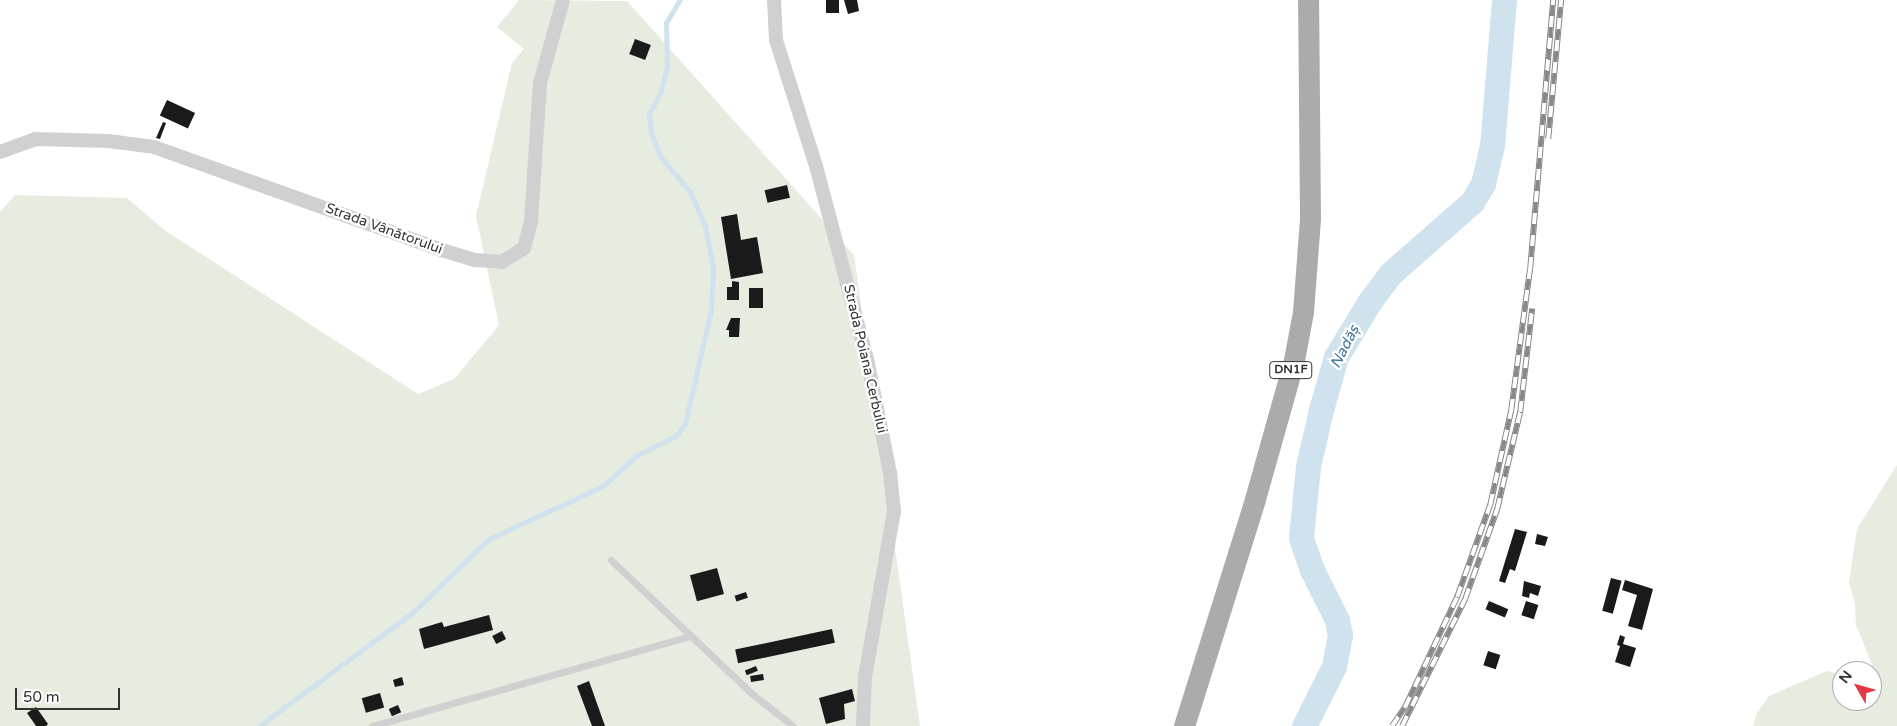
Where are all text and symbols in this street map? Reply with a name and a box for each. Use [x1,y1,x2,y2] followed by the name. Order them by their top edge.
[323,200,445,258] street label: Strada Vânătorului
[840,283,890,435] street label: Strada Poiana Cerbului
[1327,323,1363,371] water label: Nadăș
[1268,360,1314,380] road number: DN1F
[1832,661,1882,711] north arrow
[1835,667,1856,687] text: N
[18,678,122,710] scale bar
[23,688,60,706] text: 50 m

